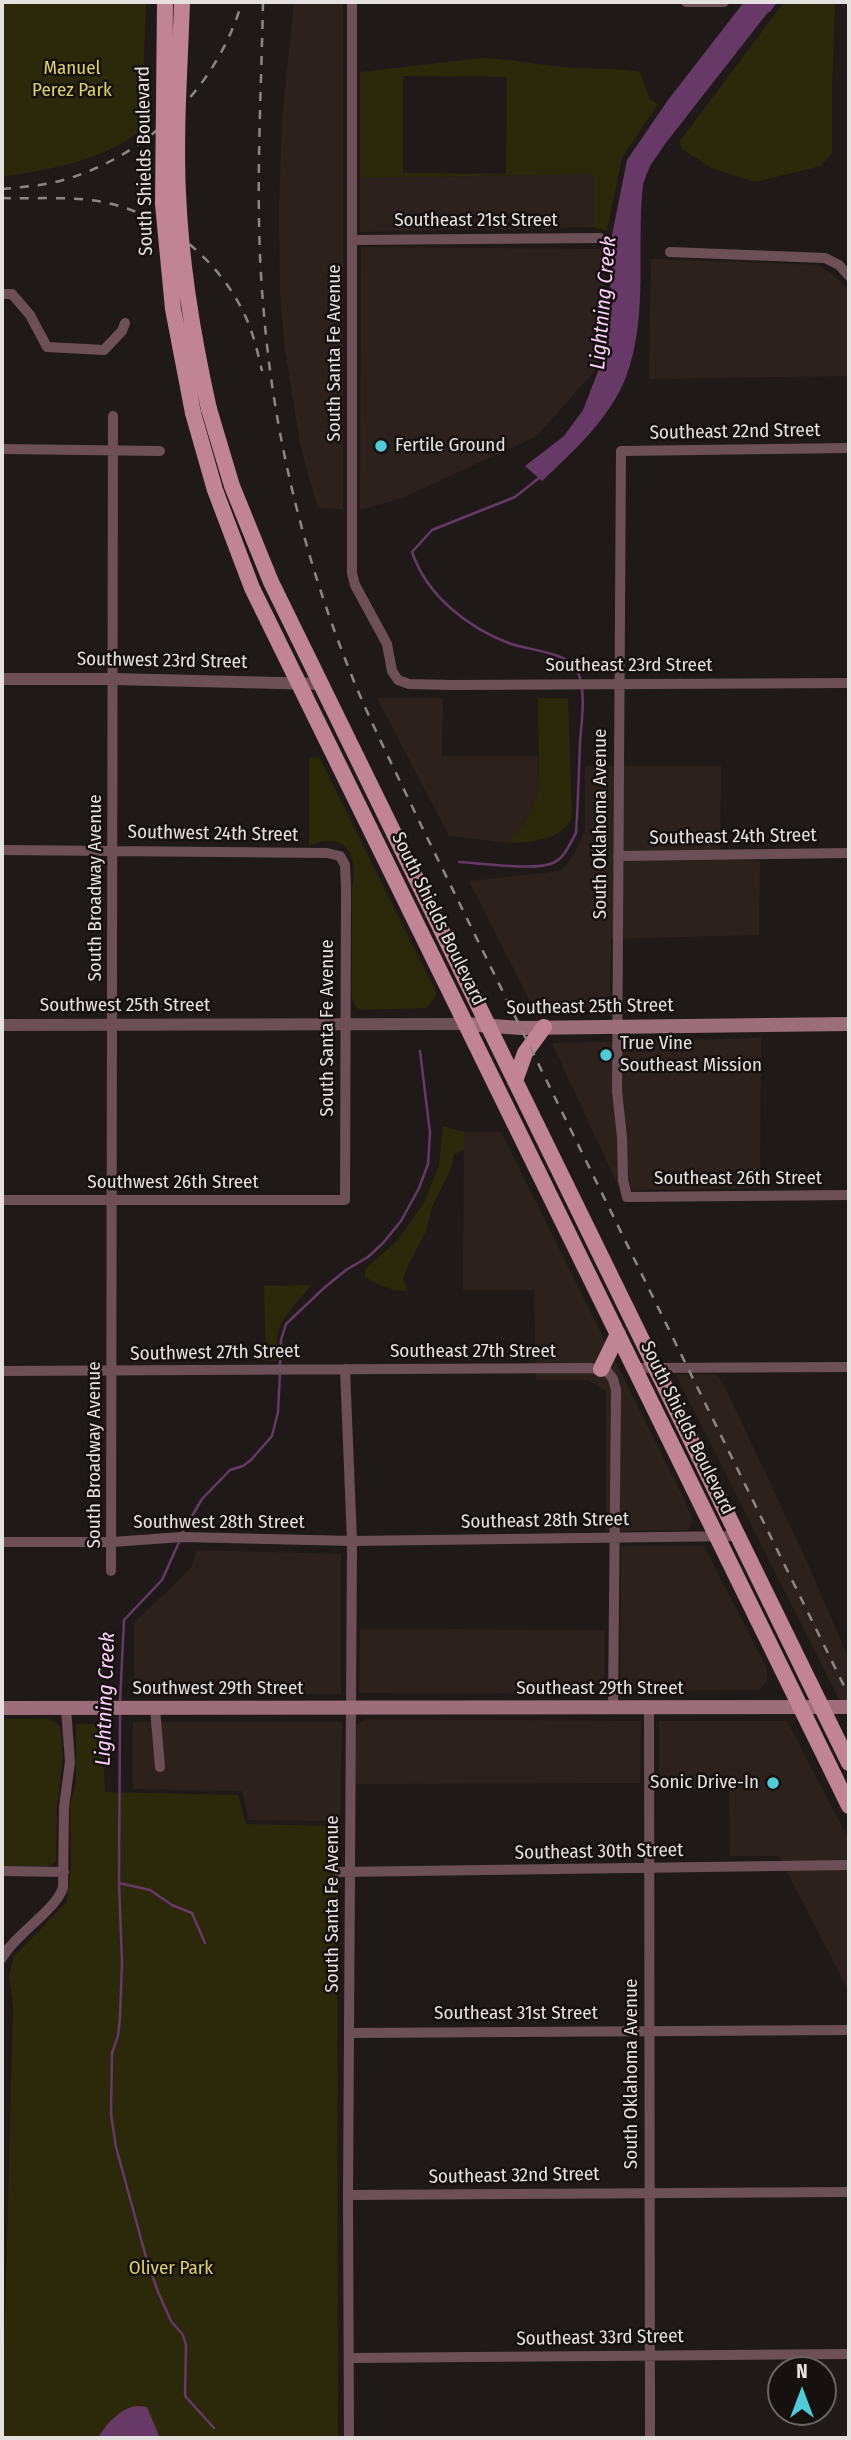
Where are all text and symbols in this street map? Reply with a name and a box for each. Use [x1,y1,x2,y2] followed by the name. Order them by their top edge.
[32,58,112,102] park label: Manuel Perez Park
[132,66,158,256] street label: South Shields Boulevard
[394,210,558,232] street label: Southeast 21st Street
[586,235,622,371] water label: Lightning Creek
[324,264,346,442] street label: South Santa Fe Avenue
[649,419,821,445] street label: Southeast 22nd Street
[395,435,506,457] place label: Fertile Ground
[373,438,389,454] marker: Fertile Ground
[77,648,247,674] street label: Southwest 23rd Street
[545,655,713,677] street label: Southeast 23rd Street
[590,729,612,919] street label: South Oklahoma Avenue
[85,794,107,982] street label: South Broadway Avenue
[127,821,299,847] street label: Southwest 24th Street
[649,824,817,850] street label: Southeast 24th Street
[386,829,490,1009] street label: South Shields Boulevard
[317,939,339,1117] street label: South Santa Fe Avenue
[506,994,674,1020] street label: Southeast 25th Street
[40,995,210,1017] street label: Southwest 25th Street
[620,1033,762,1077] place label: True Vine Southeast Mission
[598,1047,614,1063] marker: True Vine Southeast Mission
[654,1168,822,1190] street label: Southeast 26th Street
[87,1172,259,1194] street label: Southwest 26th Street
[635,1338,739,1518] street label: South Shields Boulevard
[130,1340,300,1366] street label: Southwest 27th Street
[390,1341,556,1363] street label: Southeast 27th Street
[84,1361,106,1549] street label: South Broadway Avenue
[461,1508,629,1534] street label: Southeast 28th Street
[133,1512,305,1534] street label: Southwest 28th Street
[91,1632,121,1766] water label: Lightning Creek
[132,1678,304,1700] street label: Southwest 29th Street
[516,1678,684,1700] street label: Southeast 29th Street
[650,1772,759,1794] place label: Sonic Drive-In
[765,1775,781,1791] marker: Sonic Drive-In
[322,1815,344,1993] street label: South Santa Fe Avenue
[514,1839,684,1865] street label: Southeast 30th Street
[621,1979,643,2169] street label: South Oklahoma Avenue
[434,2003,598,2025] street label: Southeast 31st Street
[428,2163,600,2189] street label: Southeast 32nd Street
[129,2258,213,2280] park label: Oliver Park
[516,2325,684,2351] street label: Southeast 33rd Street
[767,2356,837,2426] north arrow
[796,2360,808,2383] text: N

